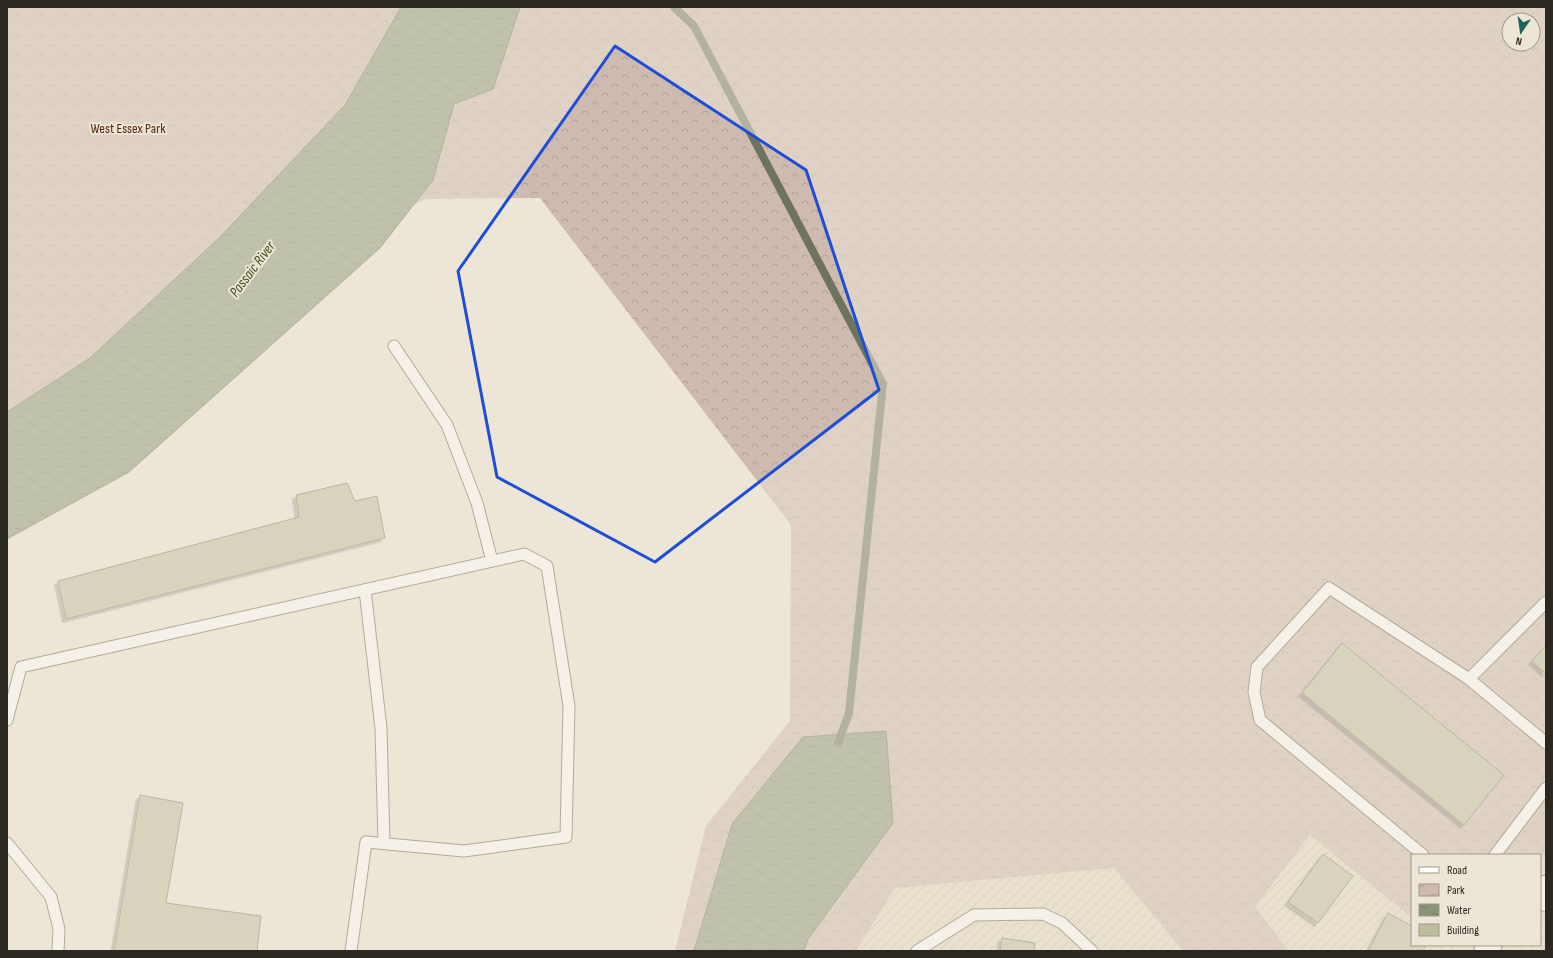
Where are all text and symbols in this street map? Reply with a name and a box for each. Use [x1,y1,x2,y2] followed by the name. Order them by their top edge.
[1501,12,1541,52] north arrow
[1514,34,1523,48] text: N
[90,120,166,137] park label: West Essex Park
[225,237,280,301] water label: Passaic River
[1411,854,1541,946] legend
[1447,863,1467,878] text: Road
[1447,883,1465,898] text: Park
[1447,903,1471,918] text: Water
[1447,923,1479,938] text: Building

